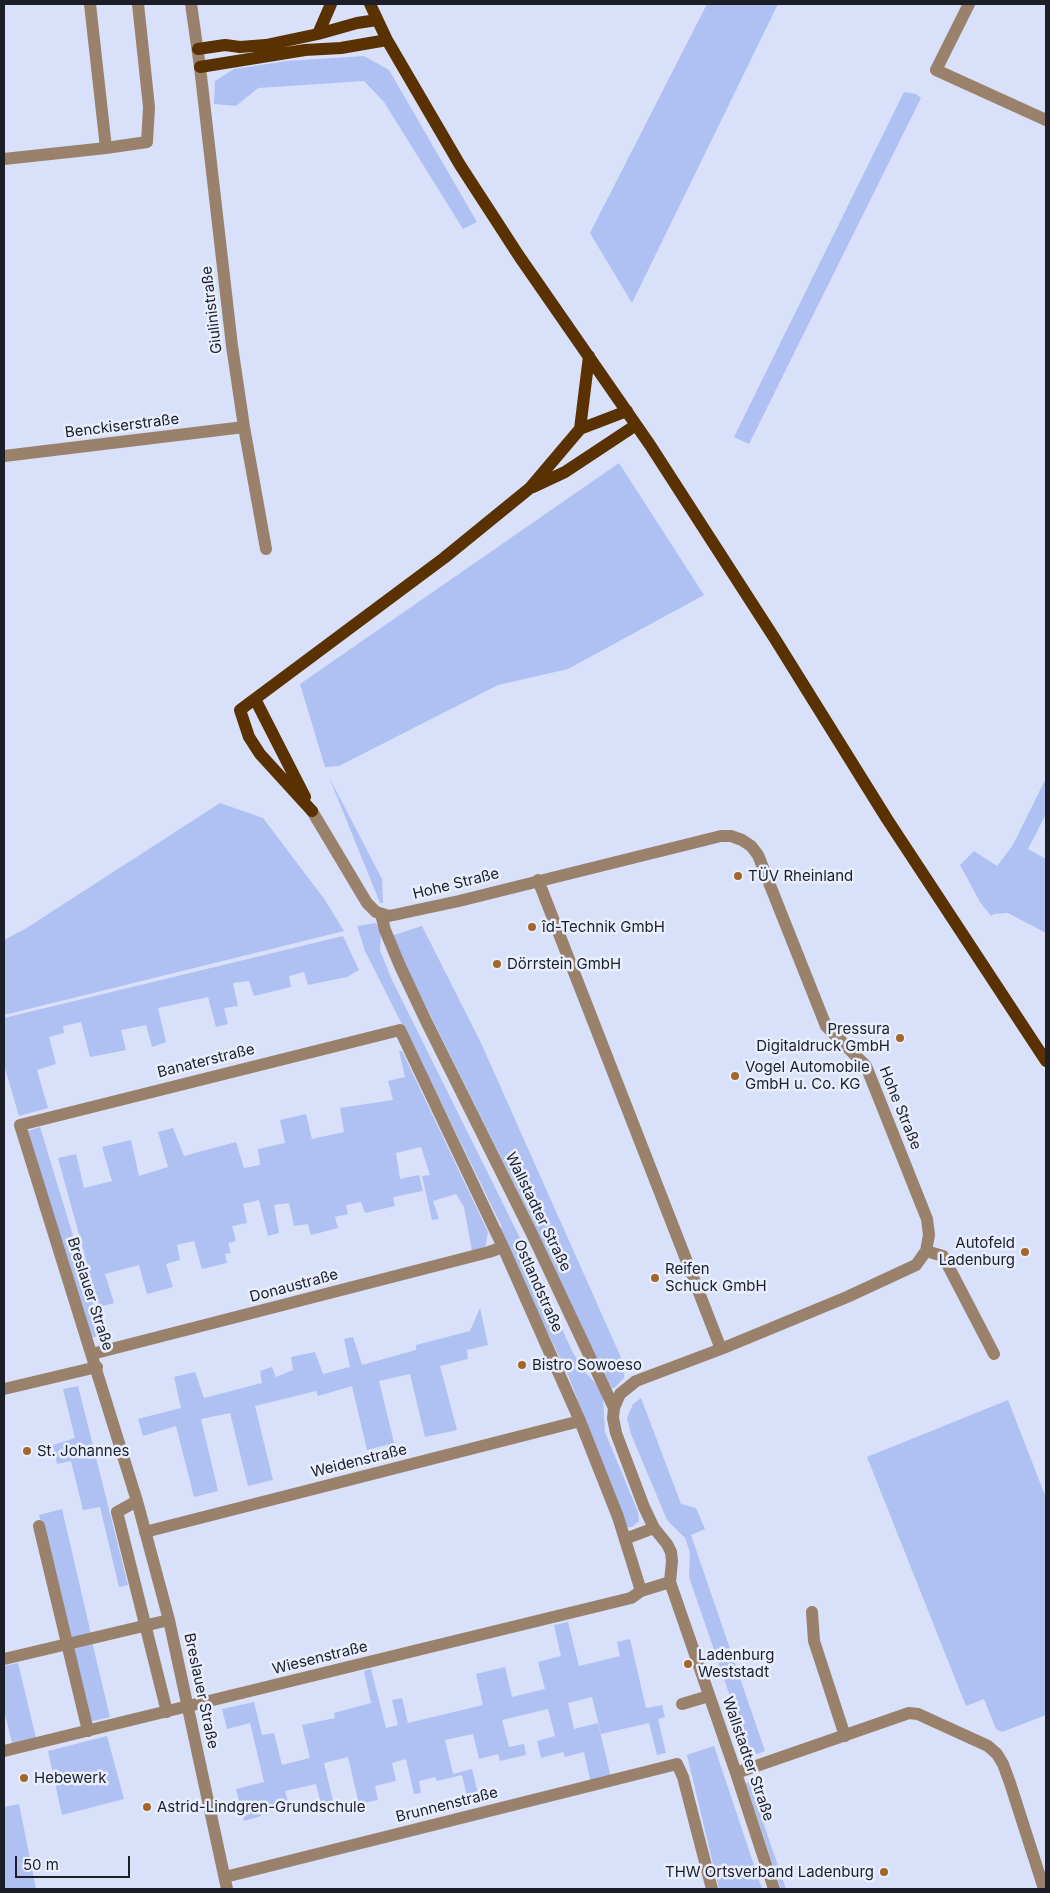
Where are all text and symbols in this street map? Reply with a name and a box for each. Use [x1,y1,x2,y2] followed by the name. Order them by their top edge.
[198,265,226,355] street label: Giulinistraße
[64,410,180,442] street label: Benckiserstraße
[411,865,501,903] street label: Hohe Straße
[748,867,853,885] place label: TÜV Rheinland
[732,870,744,882] marker: TÜV Rheinland
[542,918,665,936] place label: îd-Technik GmbH
[526,921,538,933] marker: îd-Technik GmbH
[507,955,621,973] place label: Dörrstein GmbH
[491,958,503,970] marker: Dörrstein GmbH
[756,1020,890,1055] place label: Pressura Digitaldruck GmbH
[894,1032,906,1044] marker: Pressura Digitaldruck GmbH
[156,1040,256,1082] street label: Banaterstraße
[745,1058,870,1093] place label: Vogel Automobile GmbH u. Co. KG
[875,1064,925,1152] street label: Hohe Straße
[729,1070,741,1082] marker: Vogel Automobile GmbH u. Co. KG
[501,1149,575,1275] street label: Wallstadter Straße
[939,1234,1015,1269] place label: Autofeld Ladenburg
[63,1235,117,1353] street label: Breslauer Straße
[510,1237,566,1335] street label: Ostlandstraße
[1019,1246,1031,1258] marker: Autofeld Ladenburg
[665,1260,767,1295] place label: Reifen Schuck GmbH
[248,1266,340,1306] street label: Donaustraße
[649,1272,661,1284] marker: Reifen Schuck GmbH
[532,1356,642,1374] place label: Bistro Sowoeso
[516,1359,528,1371] marker: Bistro Sowoeso
[309,1440,409,1482] street label: Weidenstraße
[37,1442,129,1460] place label: St. Johannes
[21,1445,33,1457] marker: St. Johannes
[180,1631,222,1751] street label: Breslauer Straße
[270,1637,370,1679] street label: Wiesenstraße
[698,1646,774,1681] place label: Ladenburg Weststadt
[682,1658,694,1670] marker: Ladenburg Weststadt
[718,1694,778,1824] street label: Wallstadter Straße
[34,1769,106,1787] place label: Hebewerk
[18,1772,30,1784] marker: Hebewerk
[394,1784,500,1826] street label: Brunnenstraße
[157,1798,365,1816] place label: Astrid-Lindgren-Grundschule
[141,1801,153,1813] marker: Astrid-Lindgren-Grundschule
[18,1846,132,1878] scale bar
[23,1855,59,1874] text: 50 m
[665,1863,874,1881] place label: THW Ortsverband Ladenburg
[878,1866,890,1878] marker: THW Ortsverband Ladenburg

